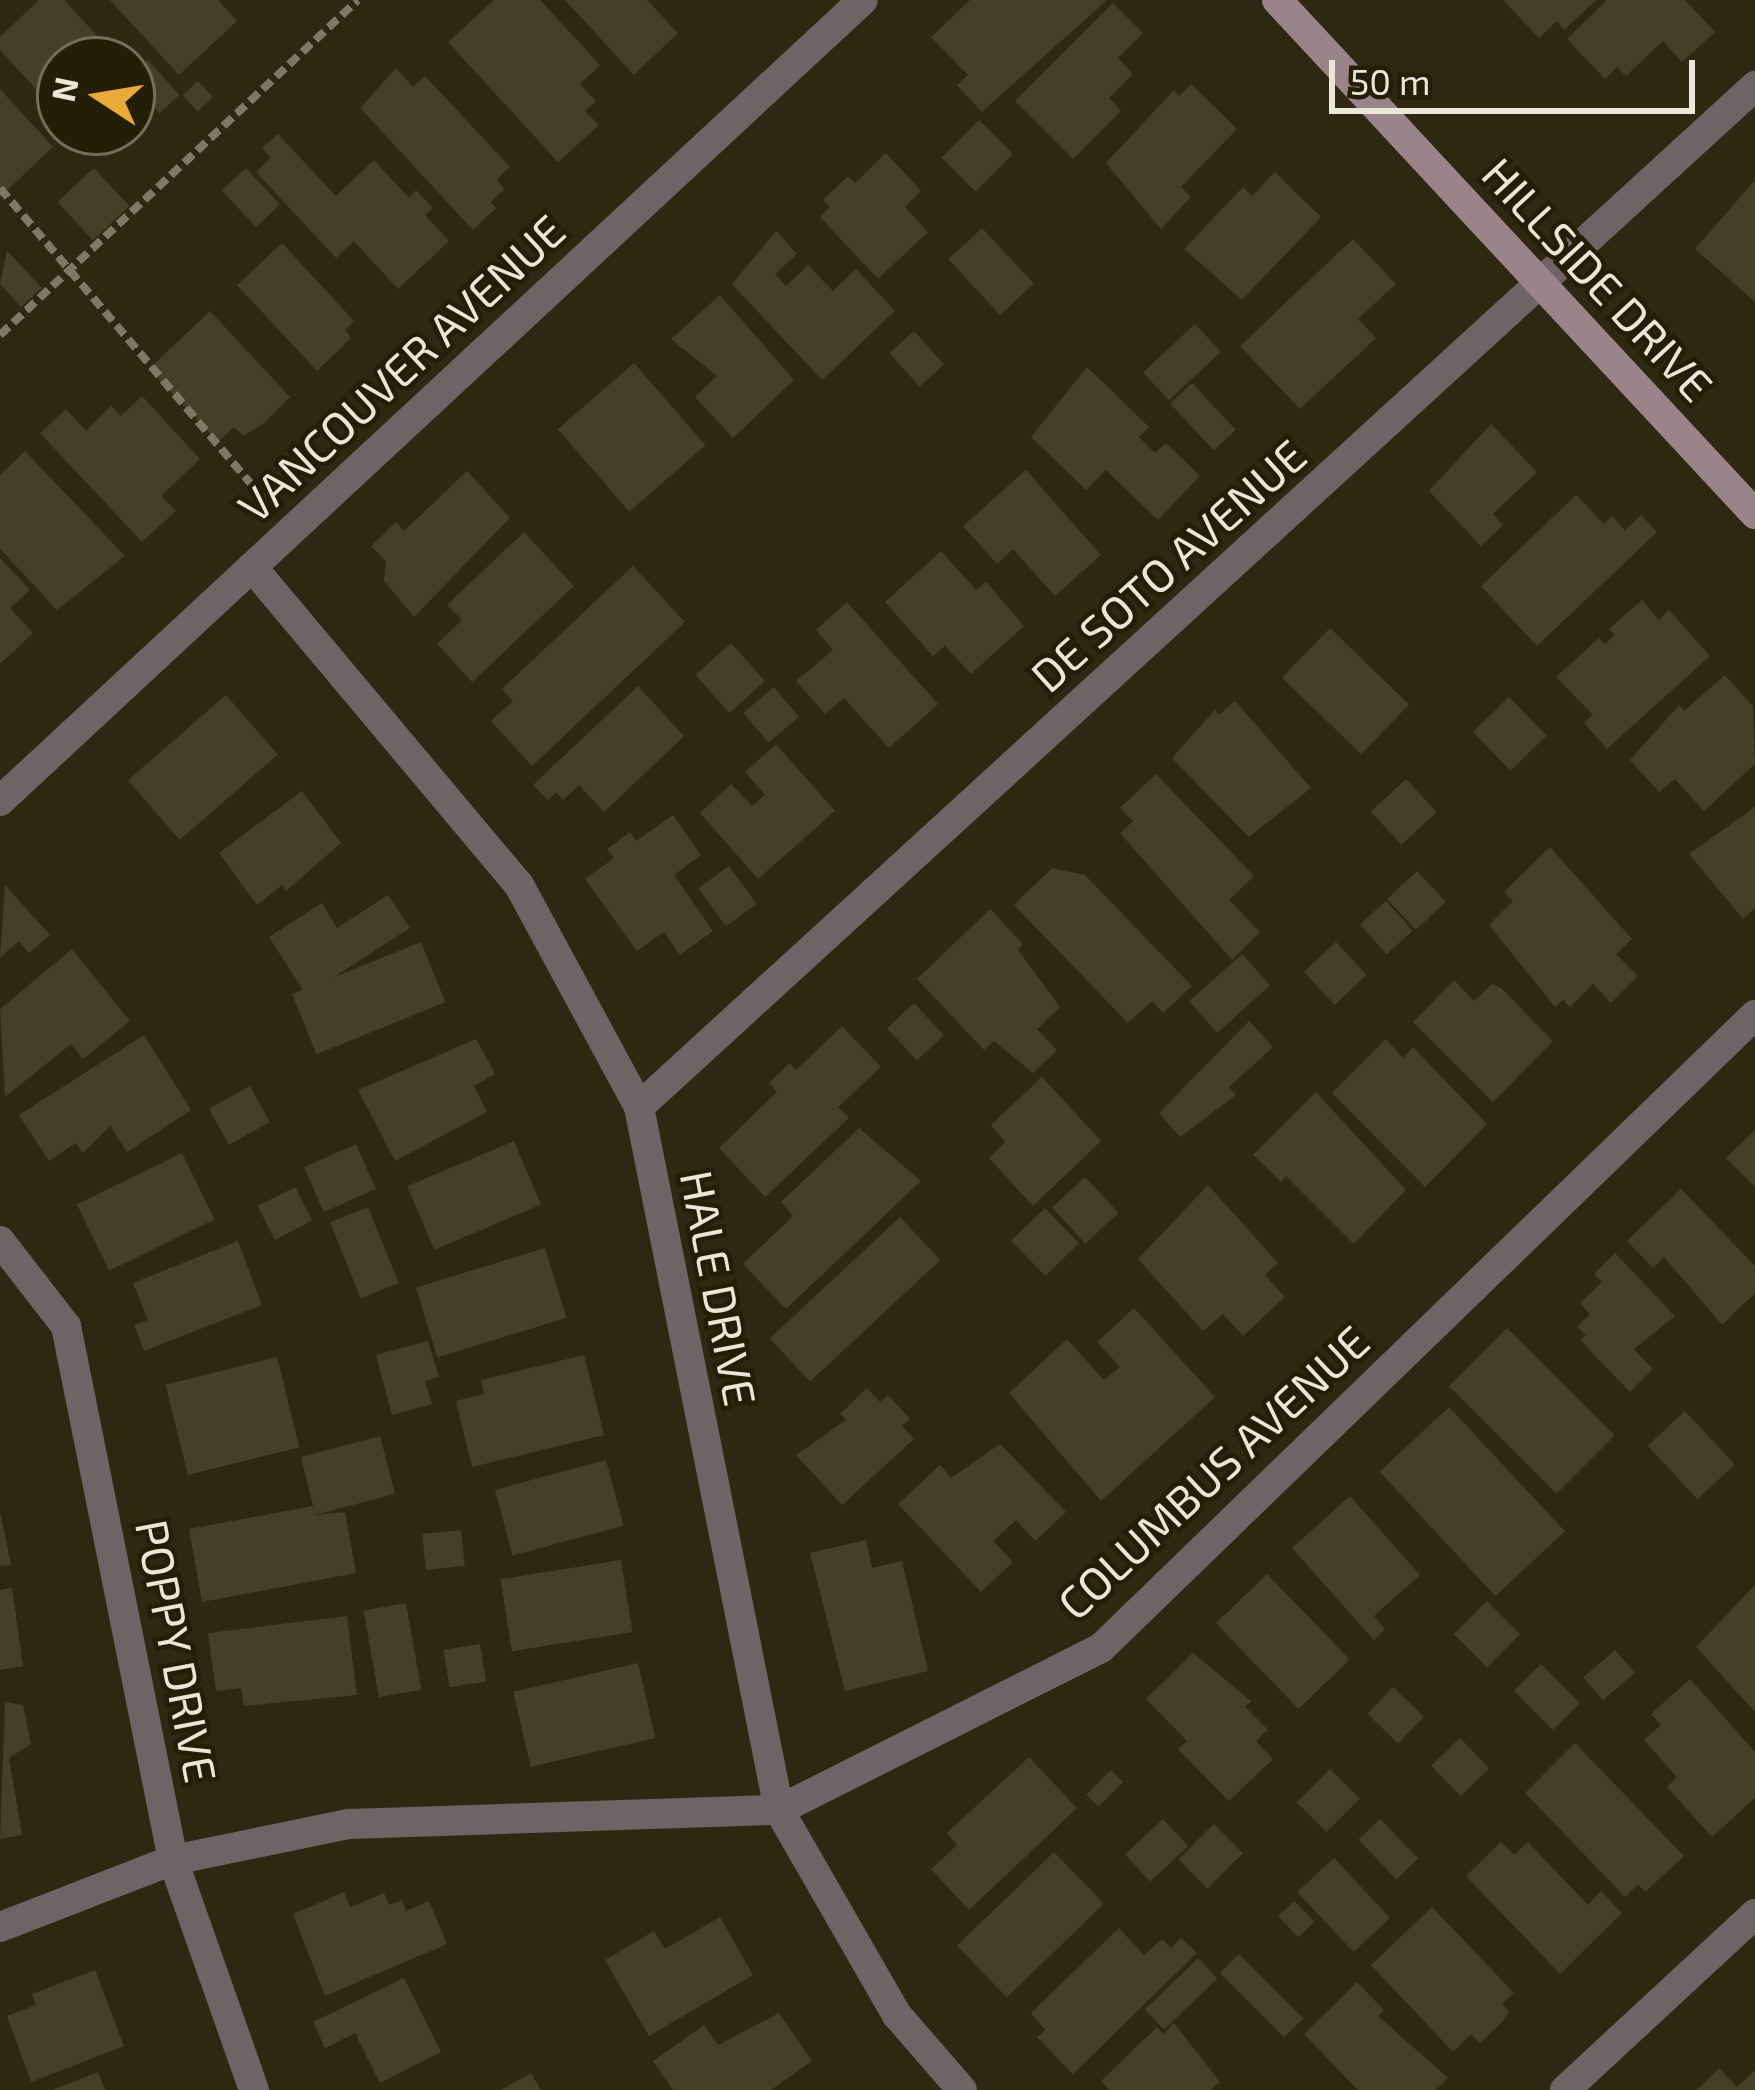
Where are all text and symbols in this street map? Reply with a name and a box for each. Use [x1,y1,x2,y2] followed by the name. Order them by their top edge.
[36,36,156,156] north arrow
[1335,36,1701,110] scale bar
[1350,59,1431,102] text: 50 m
[42,73,86,105] text: N
[1472,146,1724,412] street label: HILLSIDE DRIVE
[226,203,576,533] street label: VANCOUVER AVENUE
[1019,427,1317,703] street label: DE SOTO AVENUE
[670,1166,768,1410] street label: HALE DRIVE
[1046,1314,1380,1630] street label: COLUMBUS AVENUE
[125,1515,229,1787] street label: POPPY DRIVE

